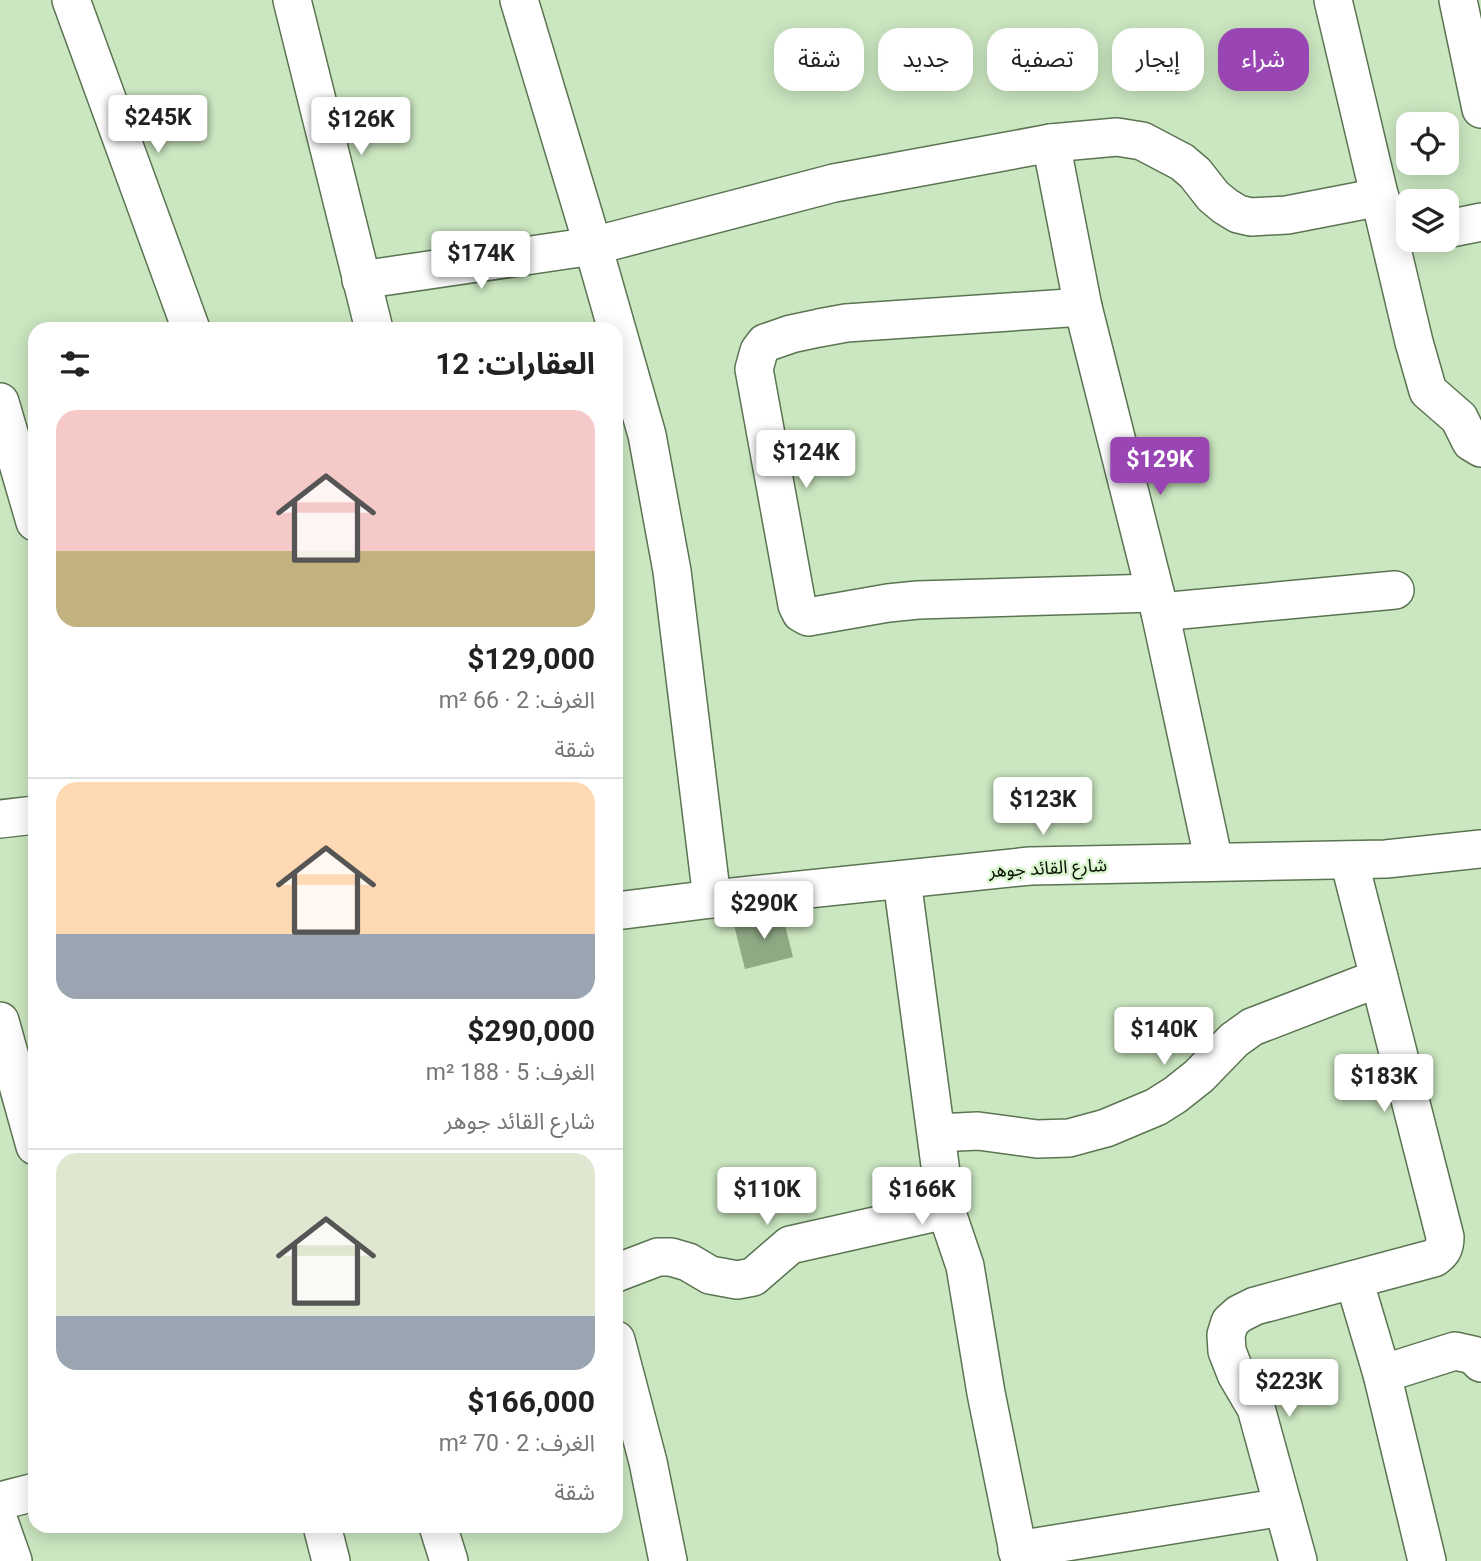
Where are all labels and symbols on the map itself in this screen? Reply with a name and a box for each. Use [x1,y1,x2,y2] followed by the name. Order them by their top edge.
[109,96,207,155] pin: $245K
[312,97,410,157] pin: $126K
[432,232,530,291] pin: $174K
[757,430,855,490] pin: $124K
[1111,438,1209,497] pin: $129K
[994,778,1092,837] pin: $123K
[987,854,1108,885] street label: شارع القائد جوهر
[715,881,813,941] pin: $290K
[1115,1007,1213,1067] pin: $140K
[1335,1054,1433,1114] pin: $183K
[718,1168,816,1227] pin: $110K
[873,1168,971,1227] pin: $166K
[1240,1360,1338,1419] pin: $223K

